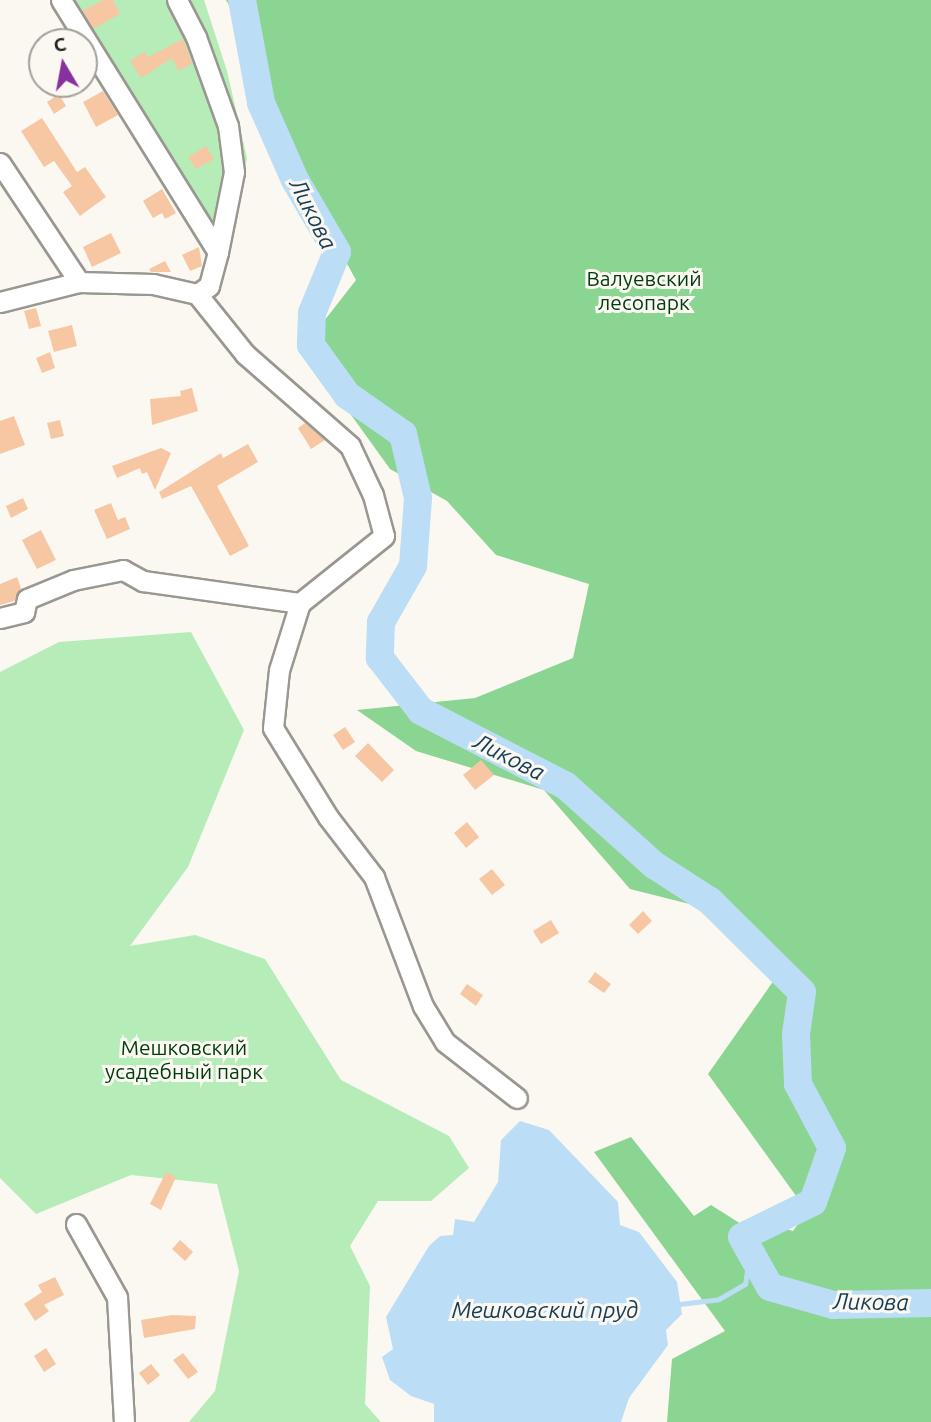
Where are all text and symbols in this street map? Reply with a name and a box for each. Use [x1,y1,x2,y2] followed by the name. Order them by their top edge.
[28,28,98,98] north arrow
[52,32,68,56] text: С
[284,174,342,254] water label: Ликова
[586,265,702,315] park label: Валуевский лесопарк
[469,728,549,786] water label: Ликова
[105,1034,263,1084] park label: Мешковский усадебный парк
[833,1288,909,1316] water label: Ликова
[452,1296,638,1324] water label: Мешковский пруд

